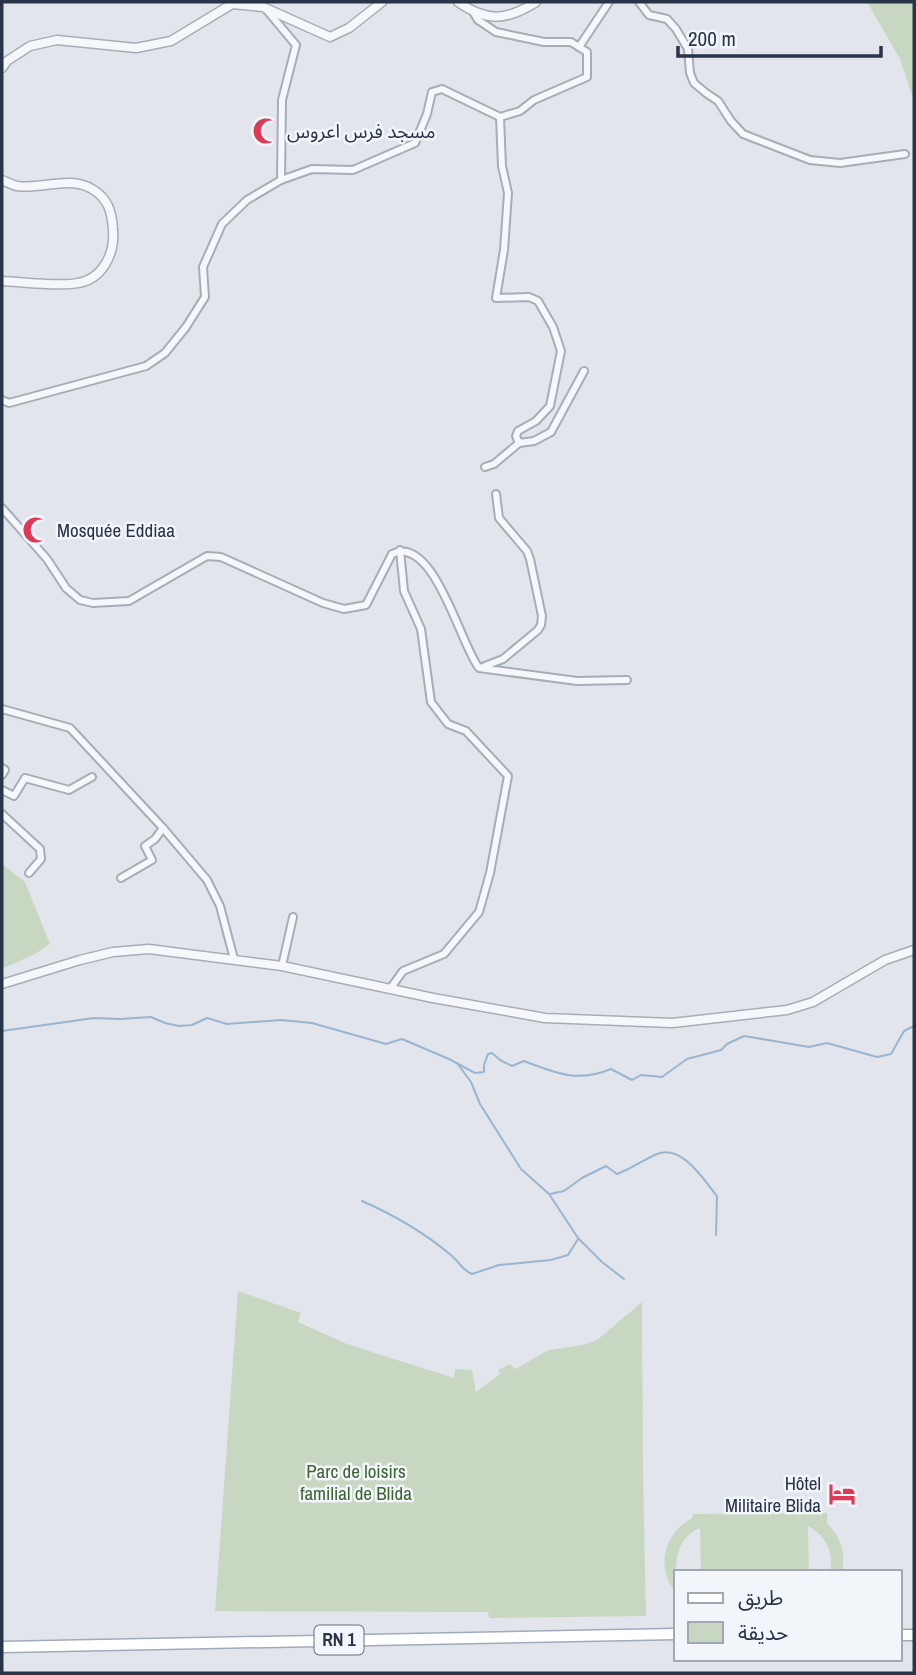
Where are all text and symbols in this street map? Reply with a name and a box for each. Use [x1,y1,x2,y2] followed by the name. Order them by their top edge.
[678,14,881,58] scale bar
[688,24,736,53] text: 200 m
[251,116,281,146] mosque icon: مسجد فرس اعروس
[287,118,436,144] place label: مسجد فرس اعروس
[21,515,51,545] mosque icon: Mosquée Eddiaa
[57,517,175,543] place label: Mosquée Eddiaa
[300,1458,412,1506] park label: Parc de loisirs familial de Blida
[725,1470,821,1518] place label: Hôtel Militaire Blida
[827,1479,857,1509] hotel icon: Hôtel Militaire Blida
[674,1570,902,1661] legend
[738,1583,783,1612] text: طريق
[738,1618,788,1647] text: حديقة
[314,1625,364,1654] road number: RN 1

